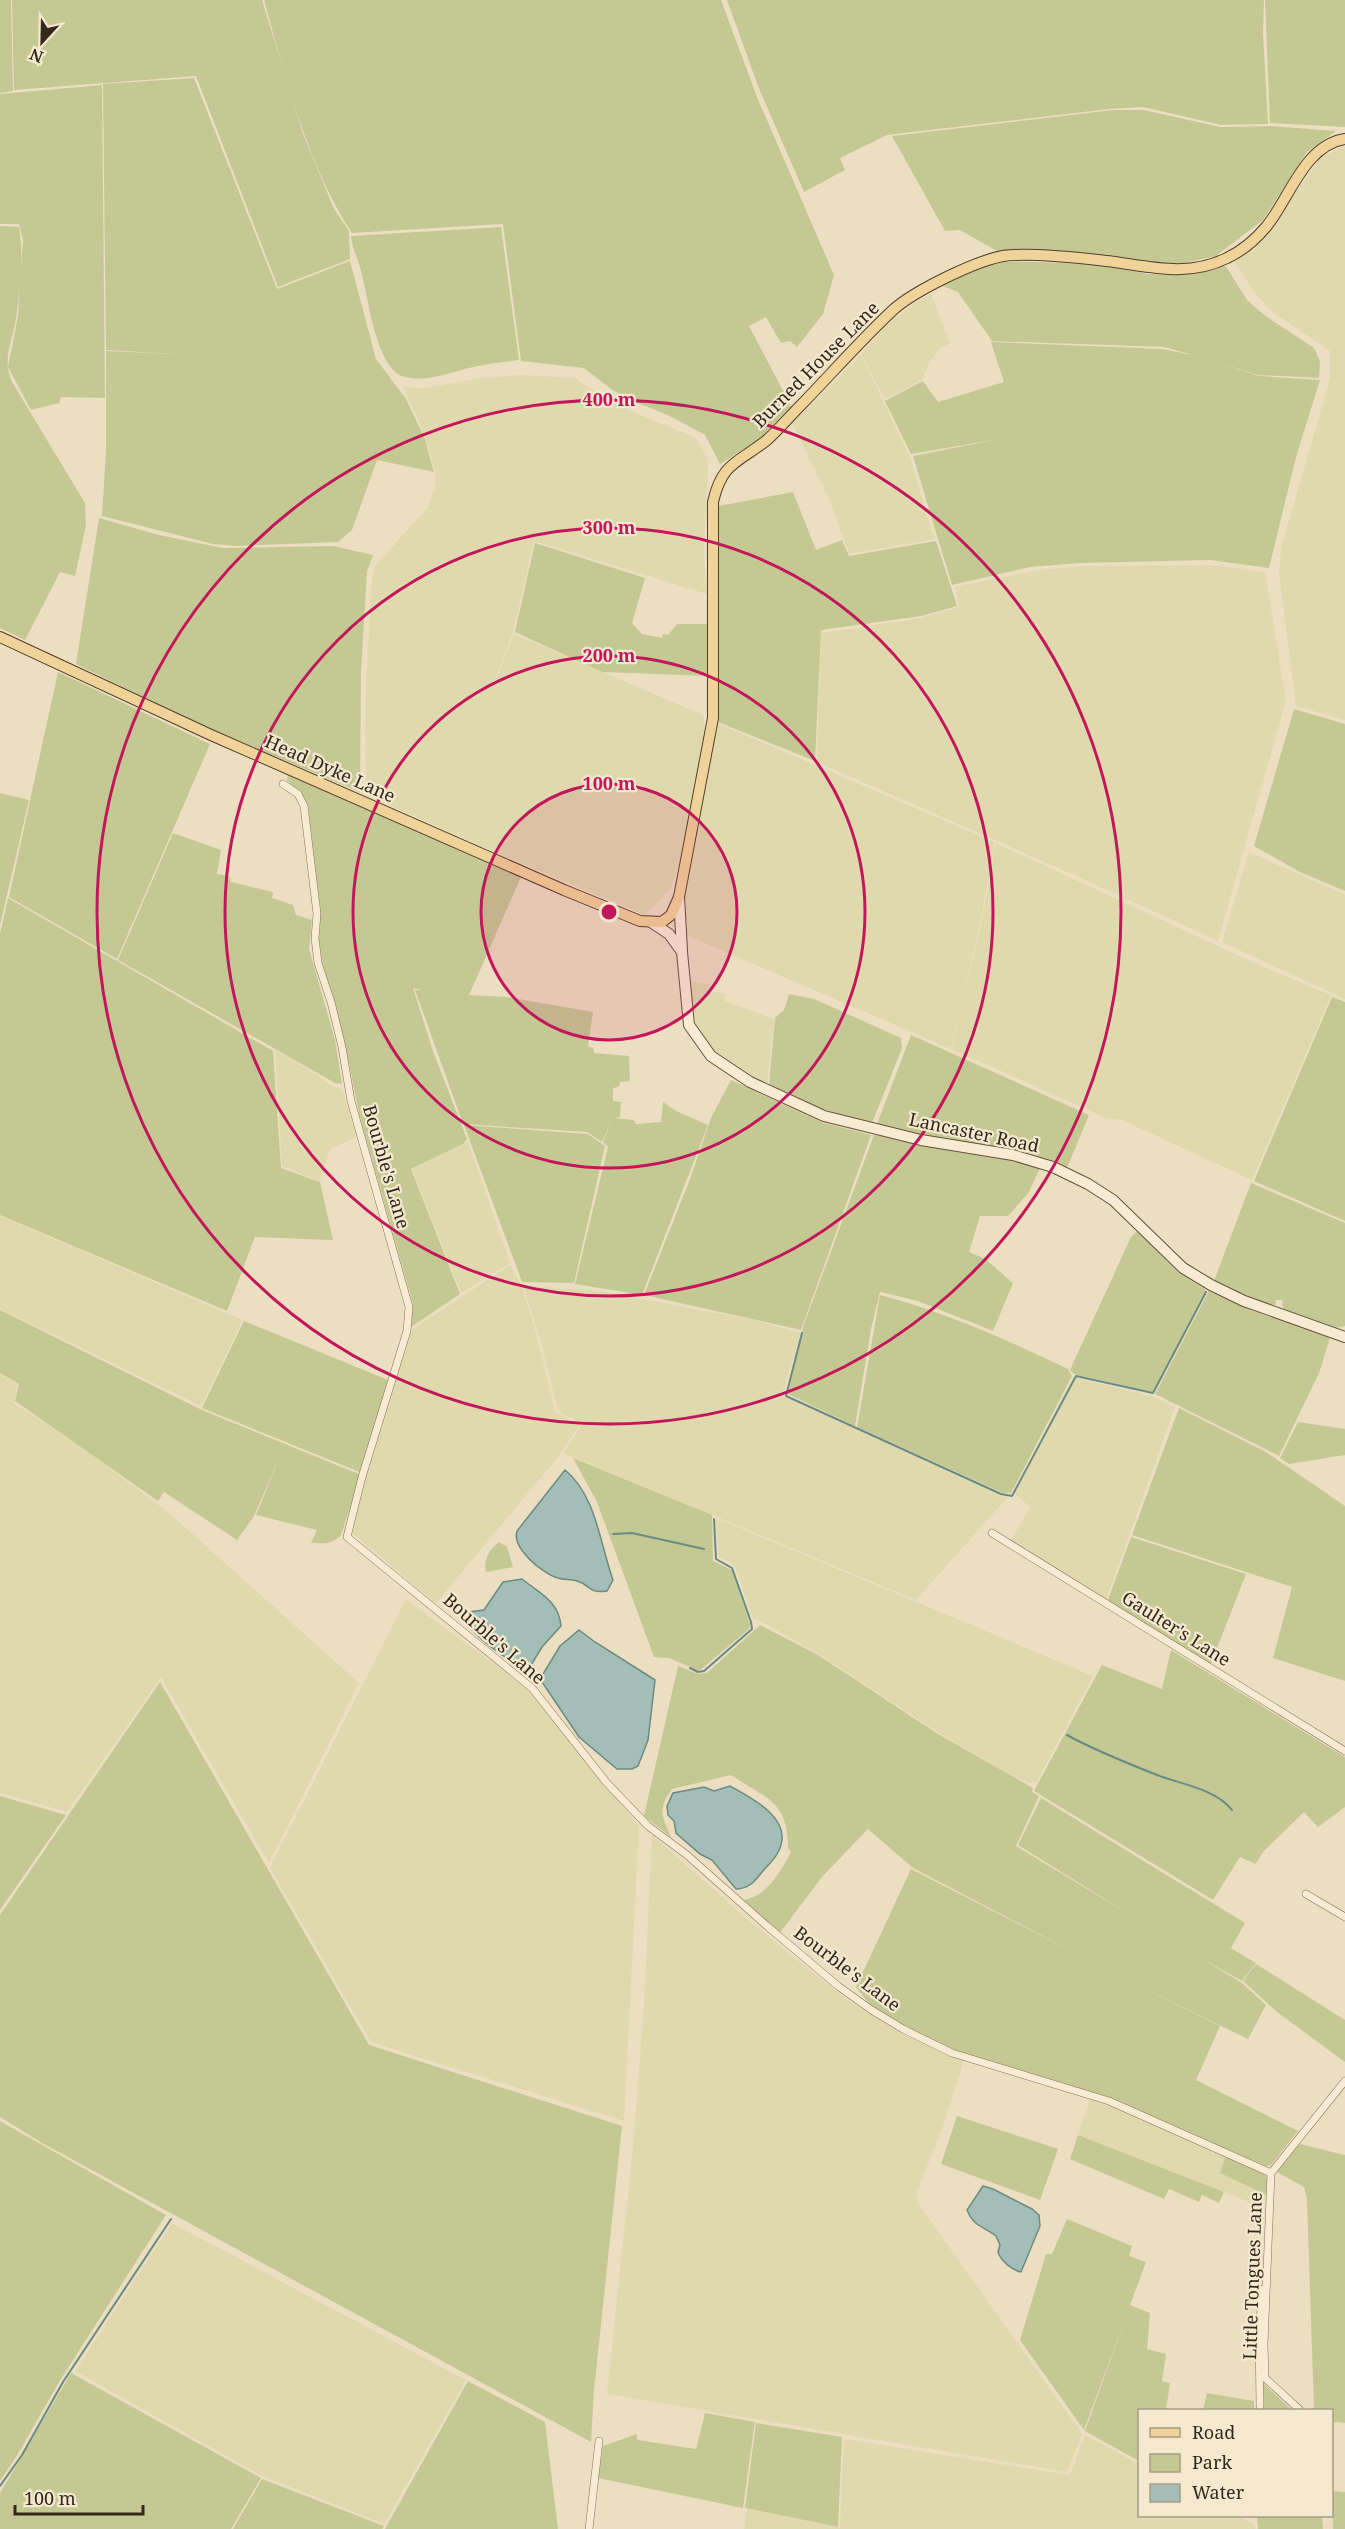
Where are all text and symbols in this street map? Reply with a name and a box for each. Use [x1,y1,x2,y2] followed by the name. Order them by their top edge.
[12,12,72,72] north arrow
[26,43,46,68] text: N
[747,296,884,433] street label: Burned House Lane
[583,387,636,411] text: 400 m
[583,515,636,539] text: 300 m
[583,643,636,667] text: 200 m
[262,729,399,808] street label: Head Dyke Lane
[583,771,636,795] text: 100 m
[599,902,619,922] centre of rings
[358,1102,416,1231] street label: Bourble's Lane
[907,1107,1042,1158] street label: Lancaster Road
[1118,1585,1235,1671] street label: Gaulter's Lane
[439,1587,551,1689] street label: Bourble's Lane
[789,1920,906,2016] street label: Bourble's Lane
[1237,2192,1267,2360] street label: Little Tongues Lane
[1138,2409,1333,2517] legend
[1192,2420,1235,2444] text: Road
[1192,2450,1232,2474] text: Park
[15,2478,142,2516] scale bar
[1192,2480,1245,2504] text: Water
[24,2486,76,2510] text: 100 m

